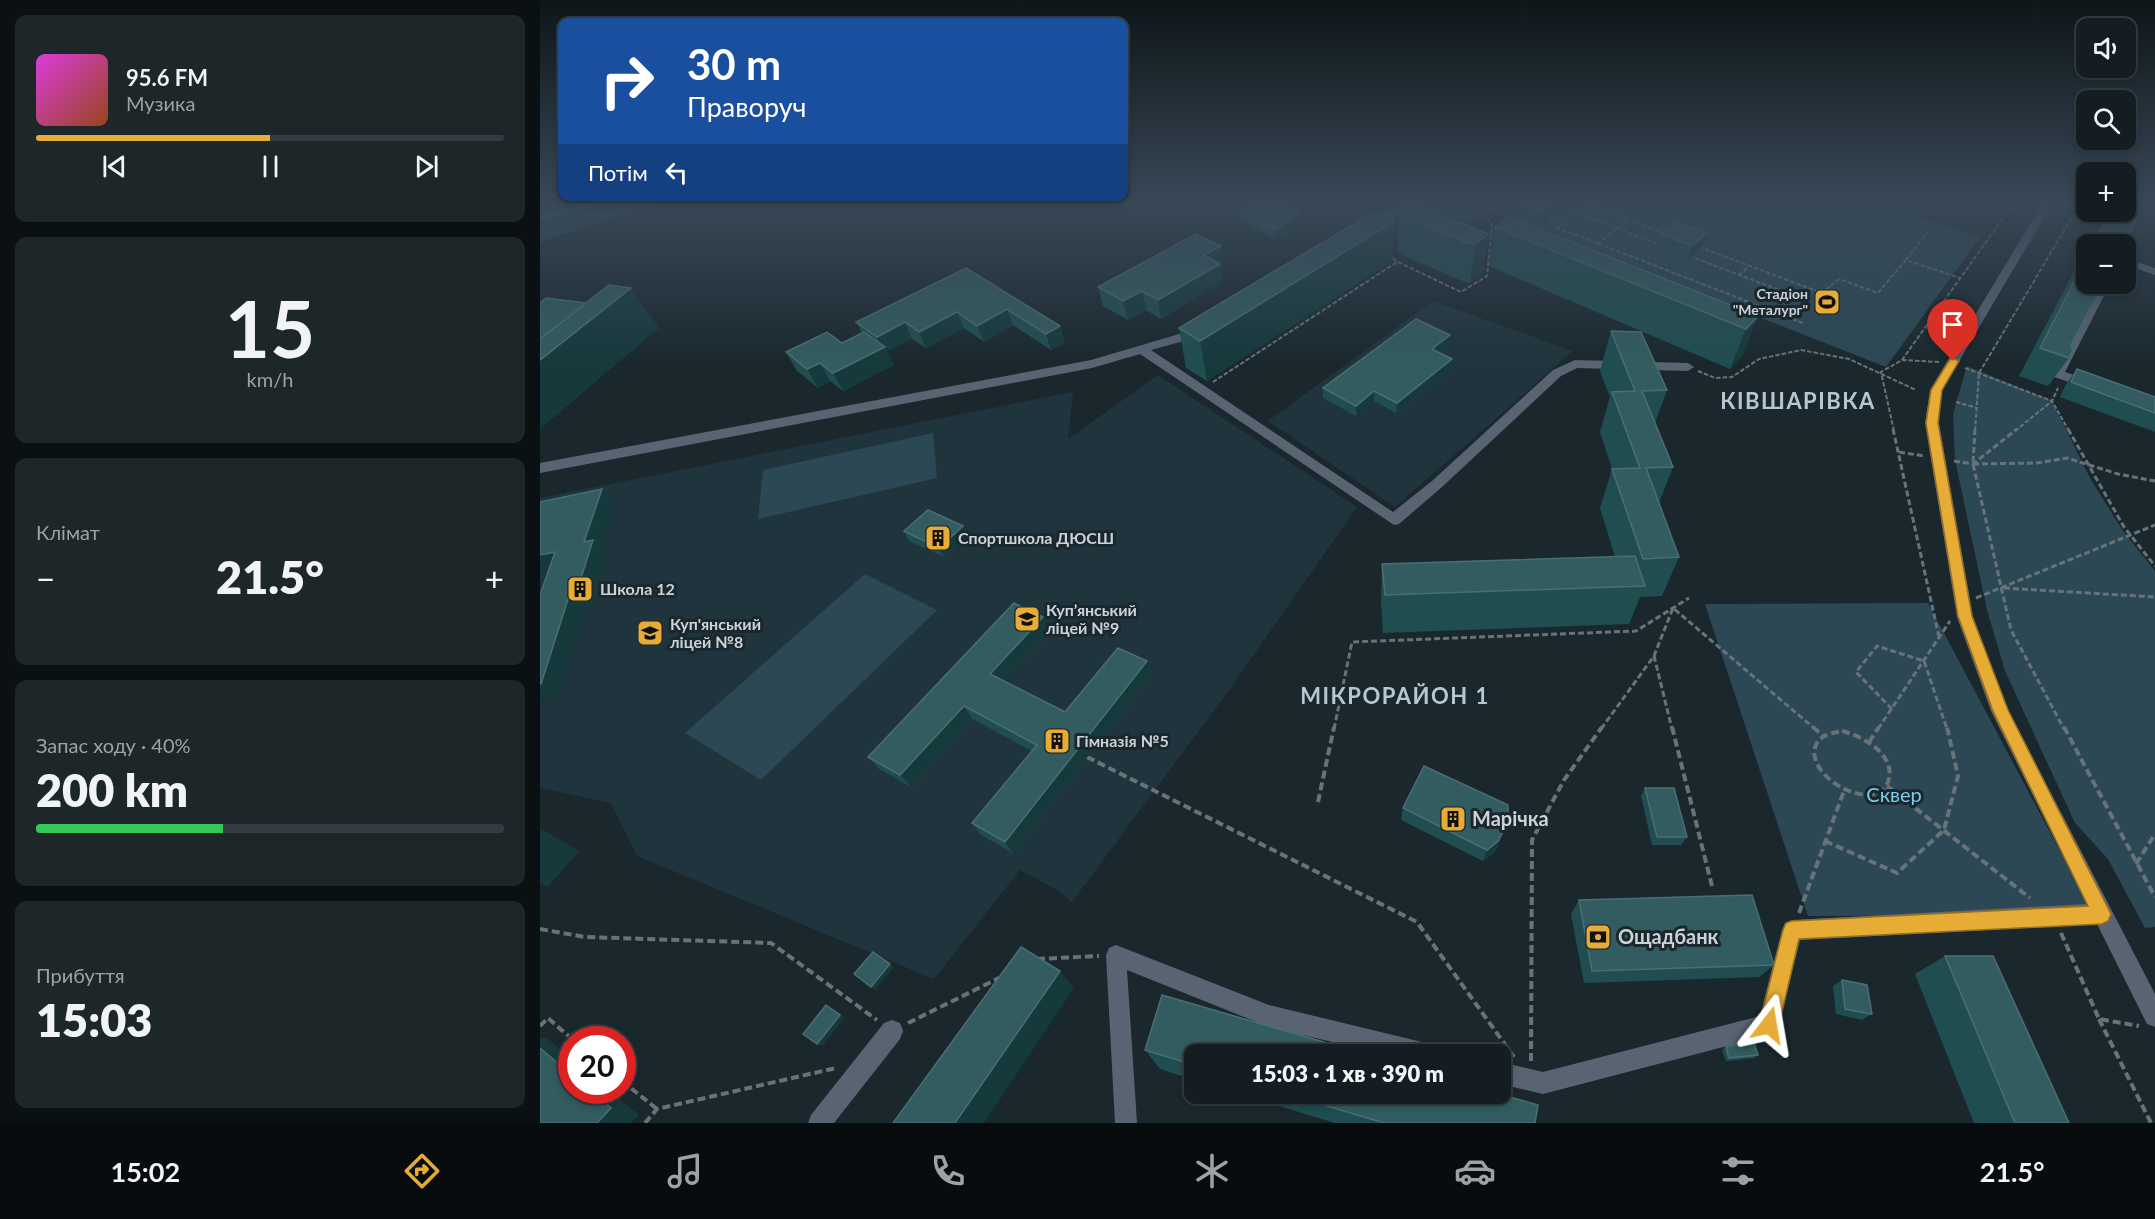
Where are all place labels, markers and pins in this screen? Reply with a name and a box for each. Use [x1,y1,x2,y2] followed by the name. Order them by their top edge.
[1733,285,1808,318] place label: Стадіон "Металург"
[1812,287,1842,317] sports icon: Стадіон "Металург"
[1927,299,1978,361] pin
[923,523,953,553] building icon: Спортшкола ДЮСШ
[958,528,1114,547] place label: Спортшкола ДЮСШ
[565,574,595,604] building icon: Школа 12
[600,579,675,598] place label: Школа 12
[1046,600,1137,637] place label: Куп’янський ліцей №9
[1012,604,1042,634] school or university icon: Куп’янський ліцей №9
[670,614,761,651] place label: Куп'янський ліцей №8
[635,618,665,648] school or university icon: Куп'янський ліцей №8
[1042,726,1072,756] building icon: Гімназія №5
[1076,731,1169,750] place label: Гімназія №5
[1438,804,1468,834] building icon: Марічка
[1472,806,1549,830] place label: Марічка
[1583,922,1613,952] bank icon: Ощадбанк
[1618,924,1719,948] place label: Ощадбанк

